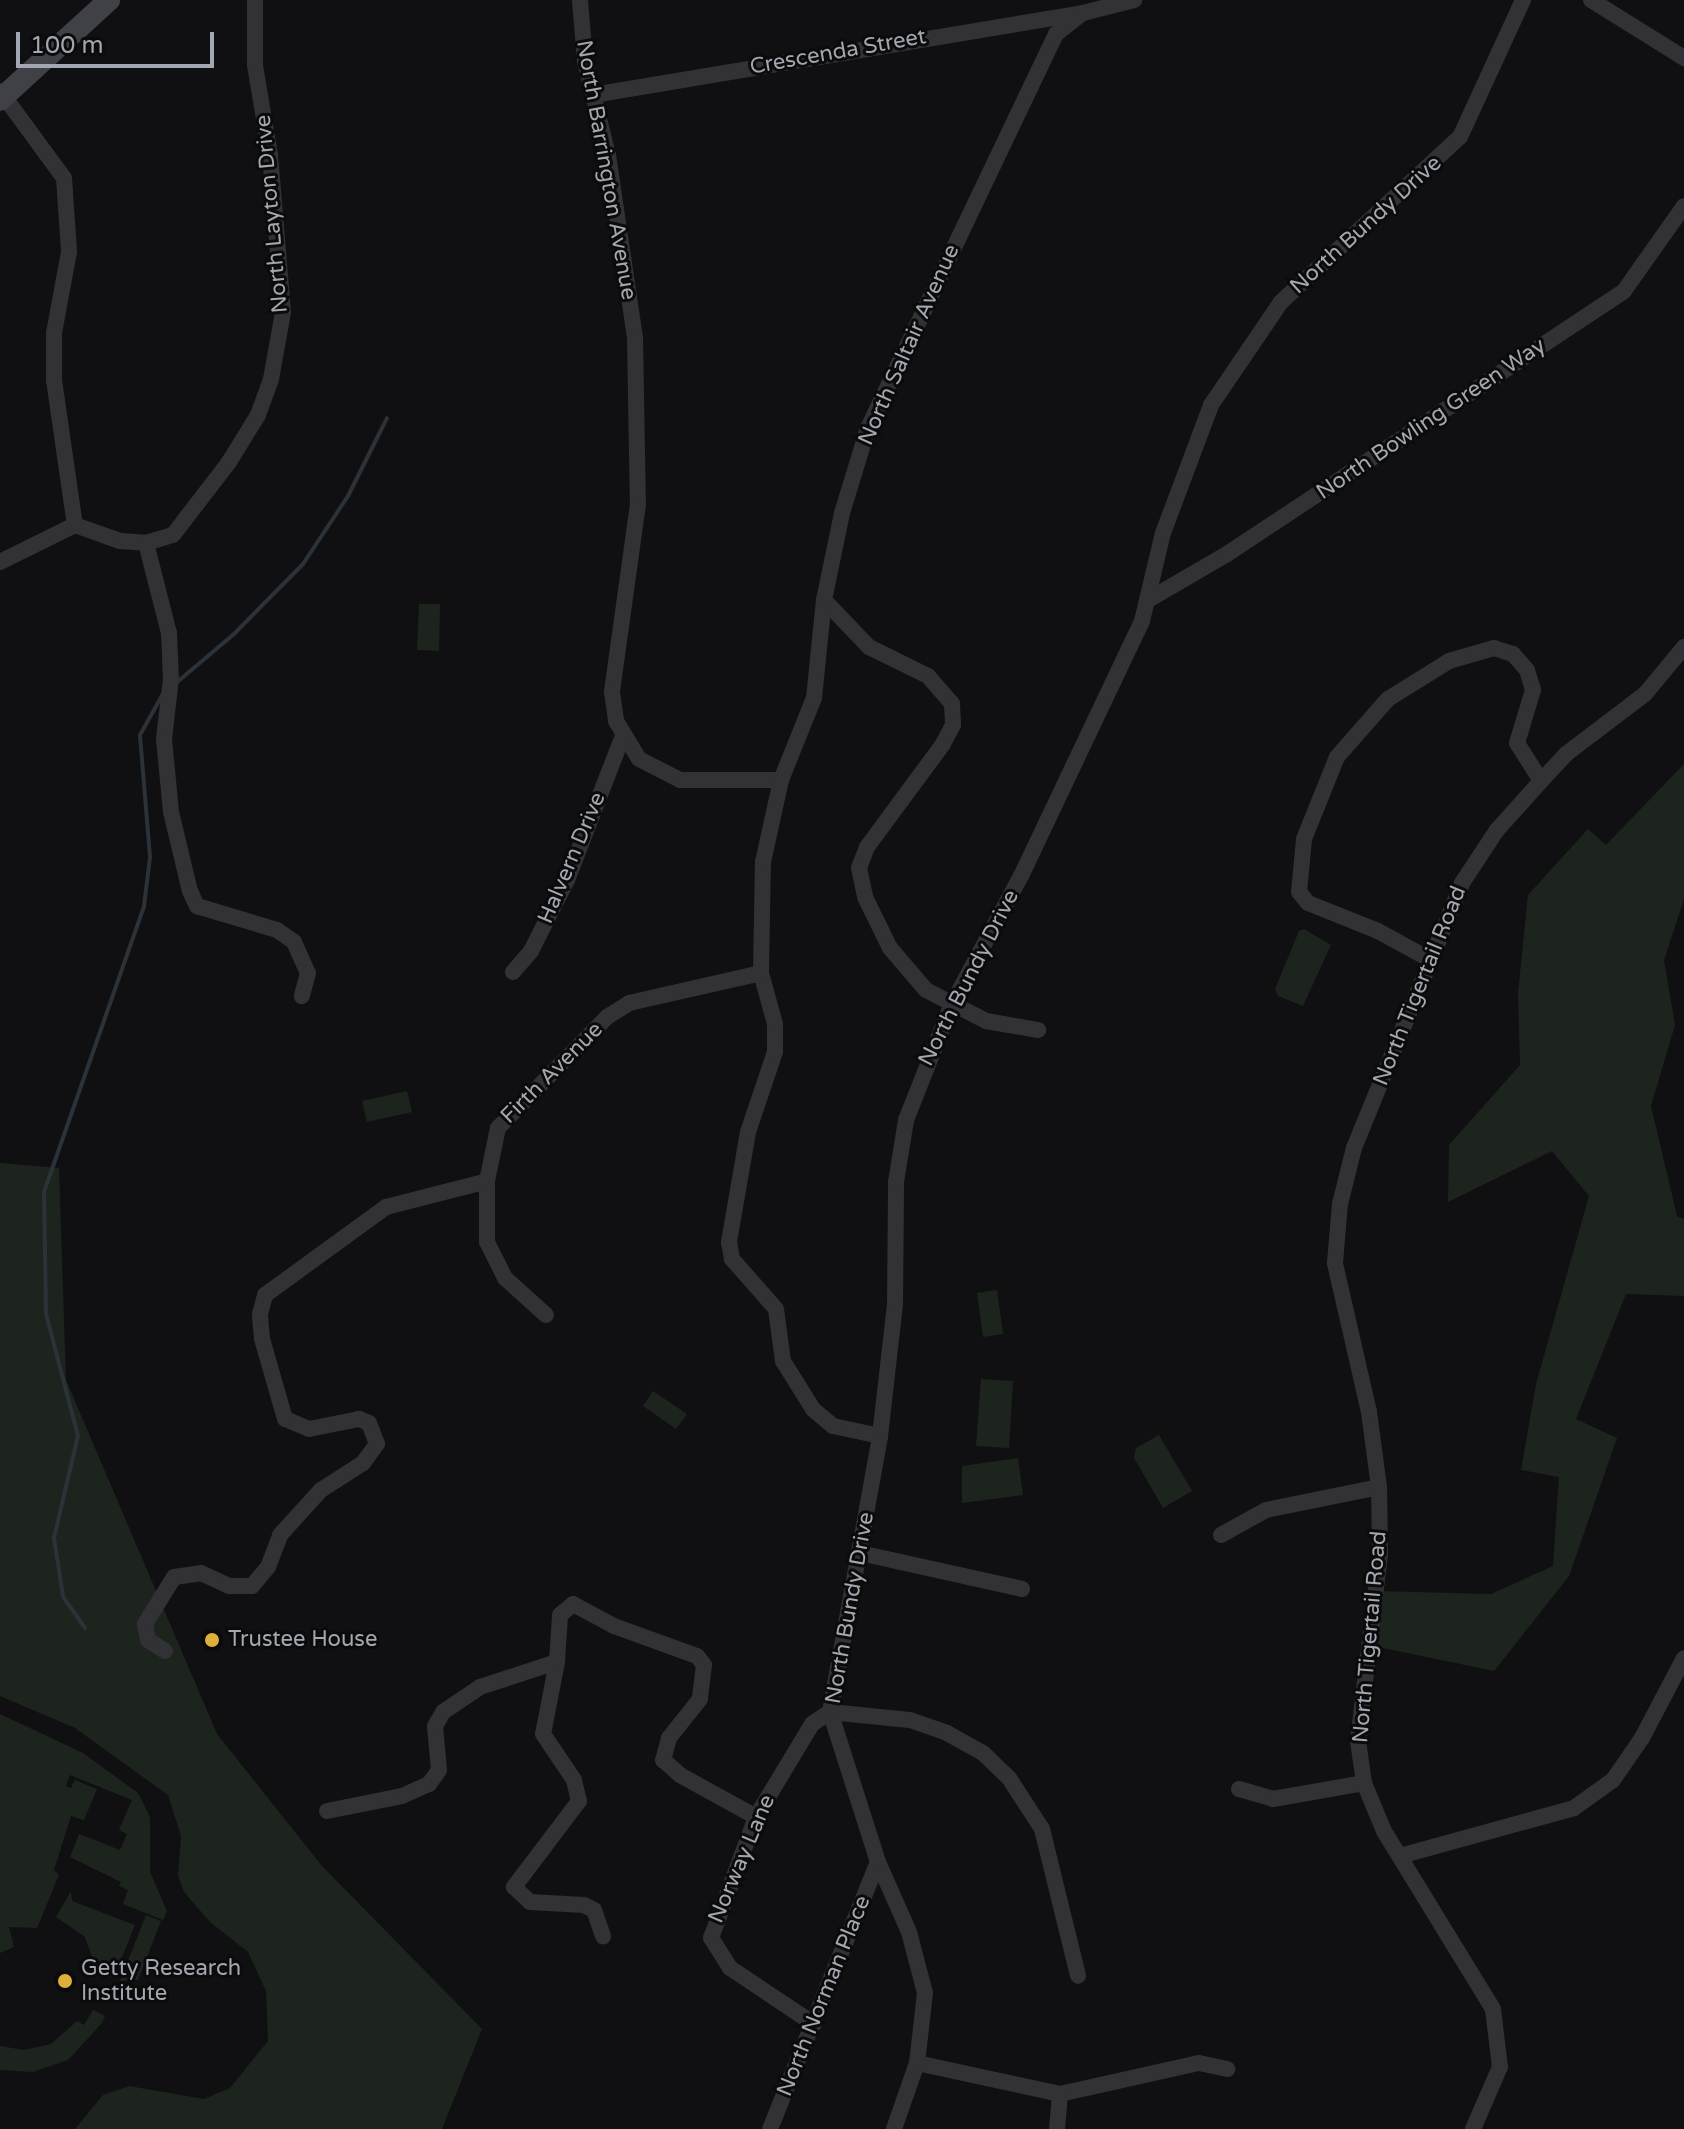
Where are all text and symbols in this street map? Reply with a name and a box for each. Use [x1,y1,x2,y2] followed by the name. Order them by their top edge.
[20,16,218,66] scale bar
[748,23,928,81] street label: Crescenda Street
[30,31,104,60] text: 100 m
[570,38,642,302] street label: North Barrington Avenue
[250,114,294,314] street label: North Layton Drive
[1285,150,1447,300] street label: North Bundy Drive
[853,240,965,450] street label: North Saltair Avenue
[1311,332,1551,506] street label: North Bowling Green Way
[532,788,612,928] street label: Halvern Drive
[1368,882,1472,1090] street label: North Tigertail Road
[913,886,1025,1070] street label: North Bundy Drive
[496,1017,608,1129] street label: Firth Avenue
[820,1510,880,1706] street label: North Bundy Drive
[1348,1530,1392,1744] street label: North Tigertail Road
[228,1627,377,1653] place label: Trustee House
[203,1631,221,1649] marker: Trustee House
[703,1791,781,1927] street label: Norway Lane
[772,1892,876,2100] street label: North Norman Place
[81,1955,241,2006] place label: Getty Research Institute
[56,1972,74,1990] marker: Getty Research Institute

